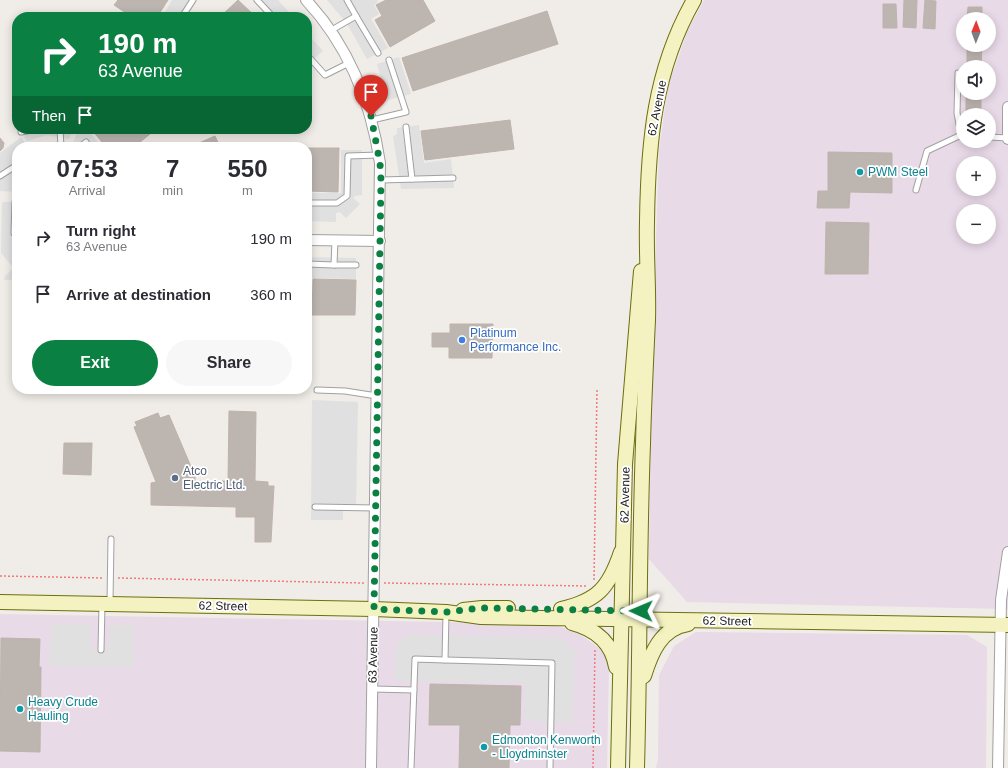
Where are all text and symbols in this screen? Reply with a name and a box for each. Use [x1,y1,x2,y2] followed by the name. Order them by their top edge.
[956,12,996,52] north arrow
[956,12,996,244] map controls
[32,28,84,80] icon: right
[98,28,177,59] text: 190 m
[956,60,996,100] button: sound
[98,61,183,81] text: 63 Avenue
[354,75,388,116] pin
[645,79,669,137] street label: 62 Avenue
[360,81,382,103] icon: arrive
[74,104,96,126] icon: arrive
[32,107,66,124] text: Then
[956,108,996,148] button: layers
[56,155,118,182] text: 07:53
[166,155,179,182] text: 7
[228,155,268,182] text: 550
[956,156,996,196] button: +
[868,165,928,179] place label: PWM Steel
[855,167,865,177] marker: PWM Steel
[69,183,106,198] text: Arrival
[162,183,183,198] text: min
[242,183,253,198] text: m
[956,204,996,244] button: −
[66,222,136,239] text: Turn right
[32,227,54,249] icon: right
[250,230,292,247] text: 190 m
[66,239,127,254] text: 63 Avenue
[32,283,54,305] icon: arrive
[66,286,211,303] text: Arrive at destination
[250,286,292,303] text: 360 m
[470,326,561,354] place label: Platinum Performance Inc.
[457,335,467,345] marker: Platinum Performance Inc.
[32,340,158,386] button: Exit
[166,340,292,386] button: Share
[183,464,246,492] place label: Atco Electric Ltd.
[618,466,632,523] street label: 62 Avenue
[170,473,180,483] marker: Atco Electric Ltd.
[620,590,662,632] position arrow
[199,599,248,613] street label: 62 Street
[703,614,752,628] street label: 62 Street
[366,626,380,683] street label: 63 Avenue
[28,695,98,723] place label: Heavy Crude Hauling
[15,704,25,714] marker: Heavy Crude Hauling
[492,733,601,761] place label: Edmonton Kenworth - Lloydminster
[479,742,489,752] marker: Edmonton Kenworth - Lloydminster

